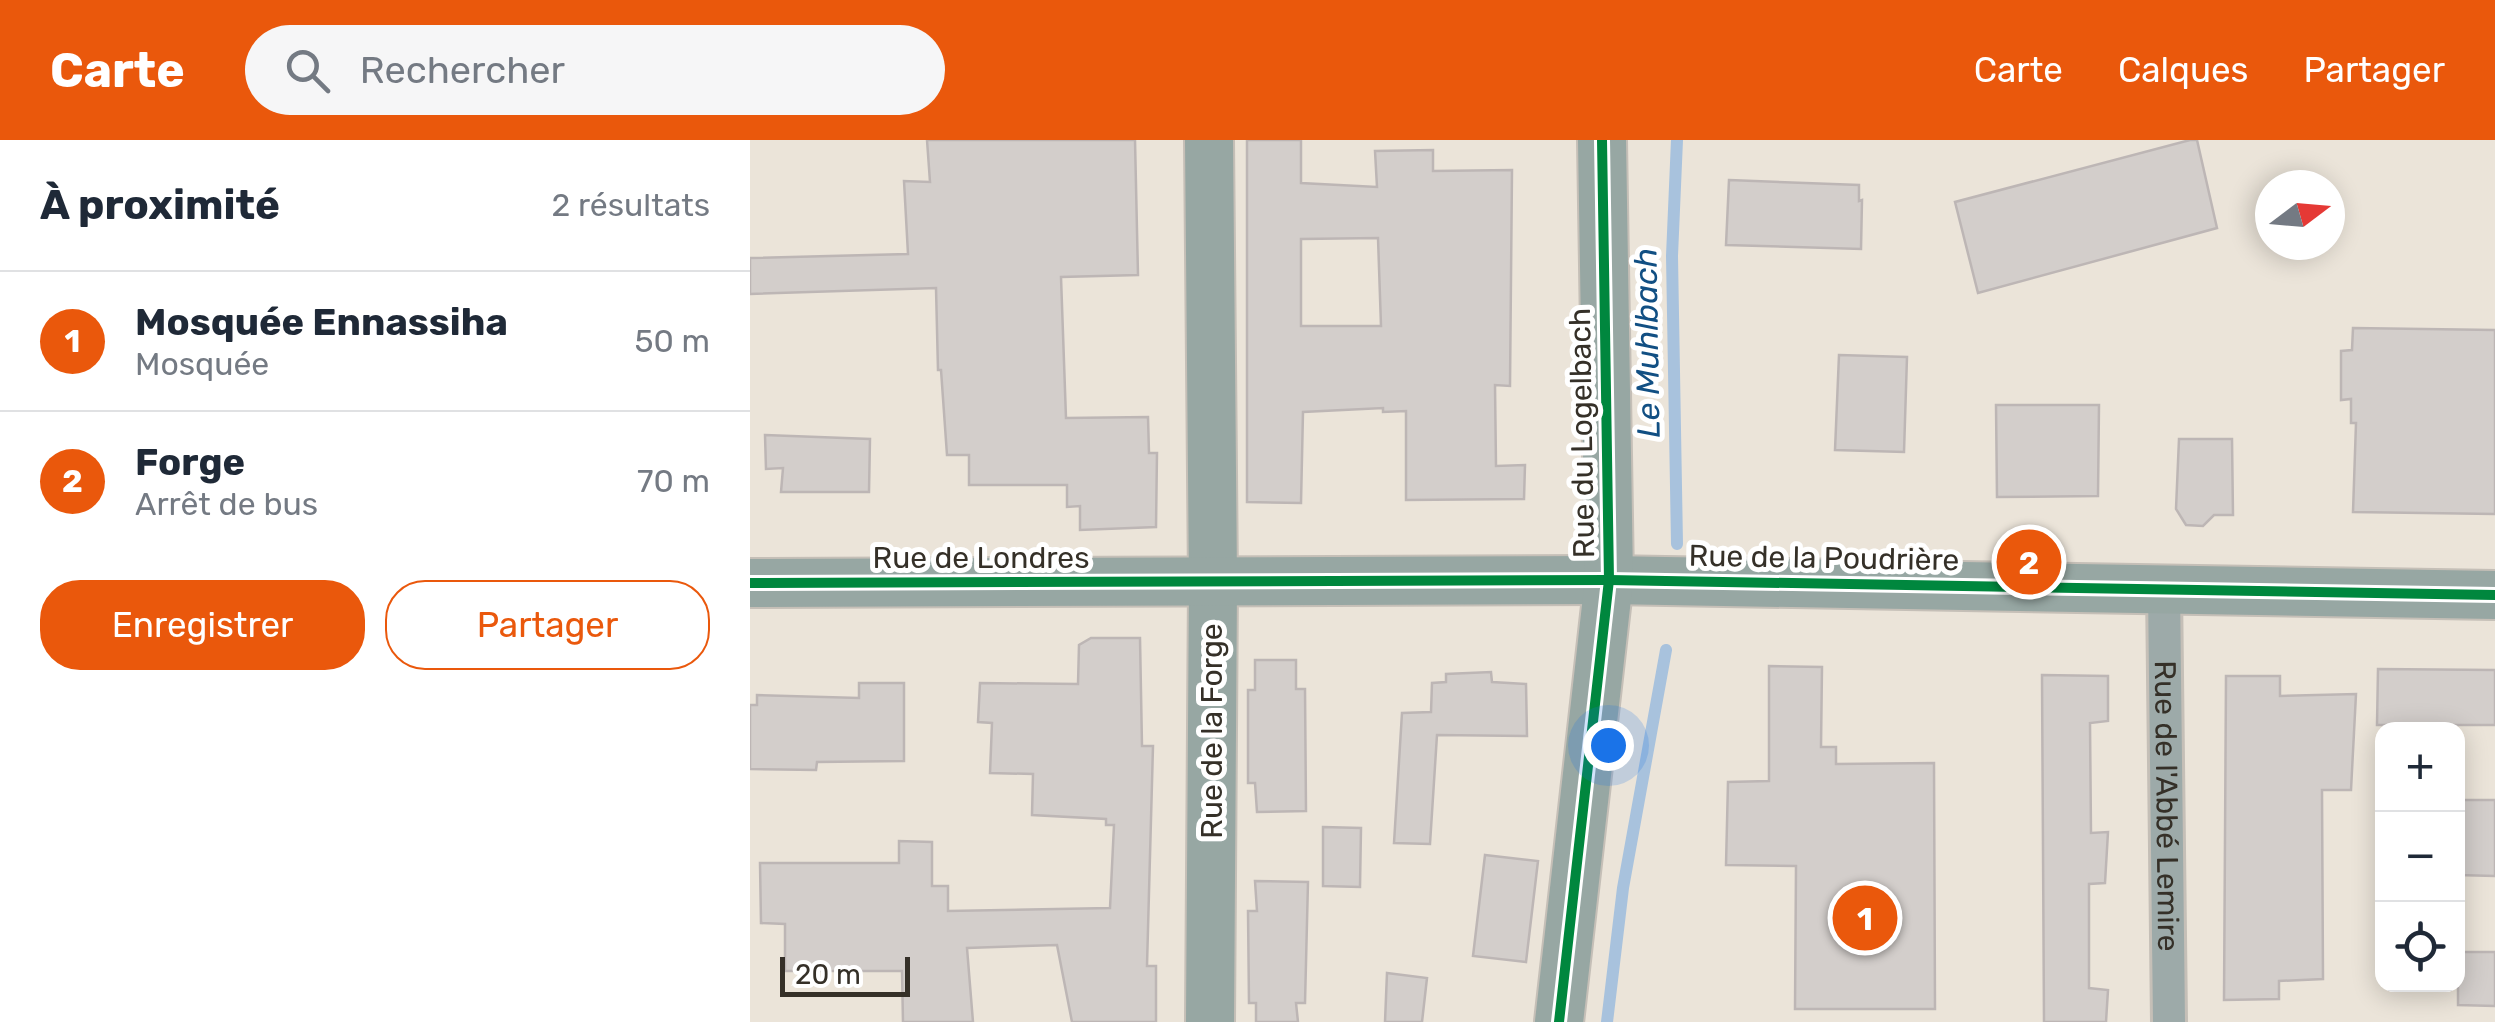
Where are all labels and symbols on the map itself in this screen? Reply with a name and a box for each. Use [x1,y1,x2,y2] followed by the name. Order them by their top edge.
[2255,170,2345,260] north arrow
[1626,248,1668,438] water label: Le Muhlbach
[1562,308,1602,558] street label: Rue du Logelbach
[1996,524,2062,600] pin: 2
[1688,538,1960,578] street label: Rue de la Poudrière
[873,540,1089,576] street label: Rue de Londres
[1194,623,1230,839] street label: Rue de la Forge
[2147,660,2186,952] street label: Rue de l'Abbé Lemire
[1583,720,1634,771] your location
[1832,880,1898,956] pin: 1
[780,952,910,996] scale bar

